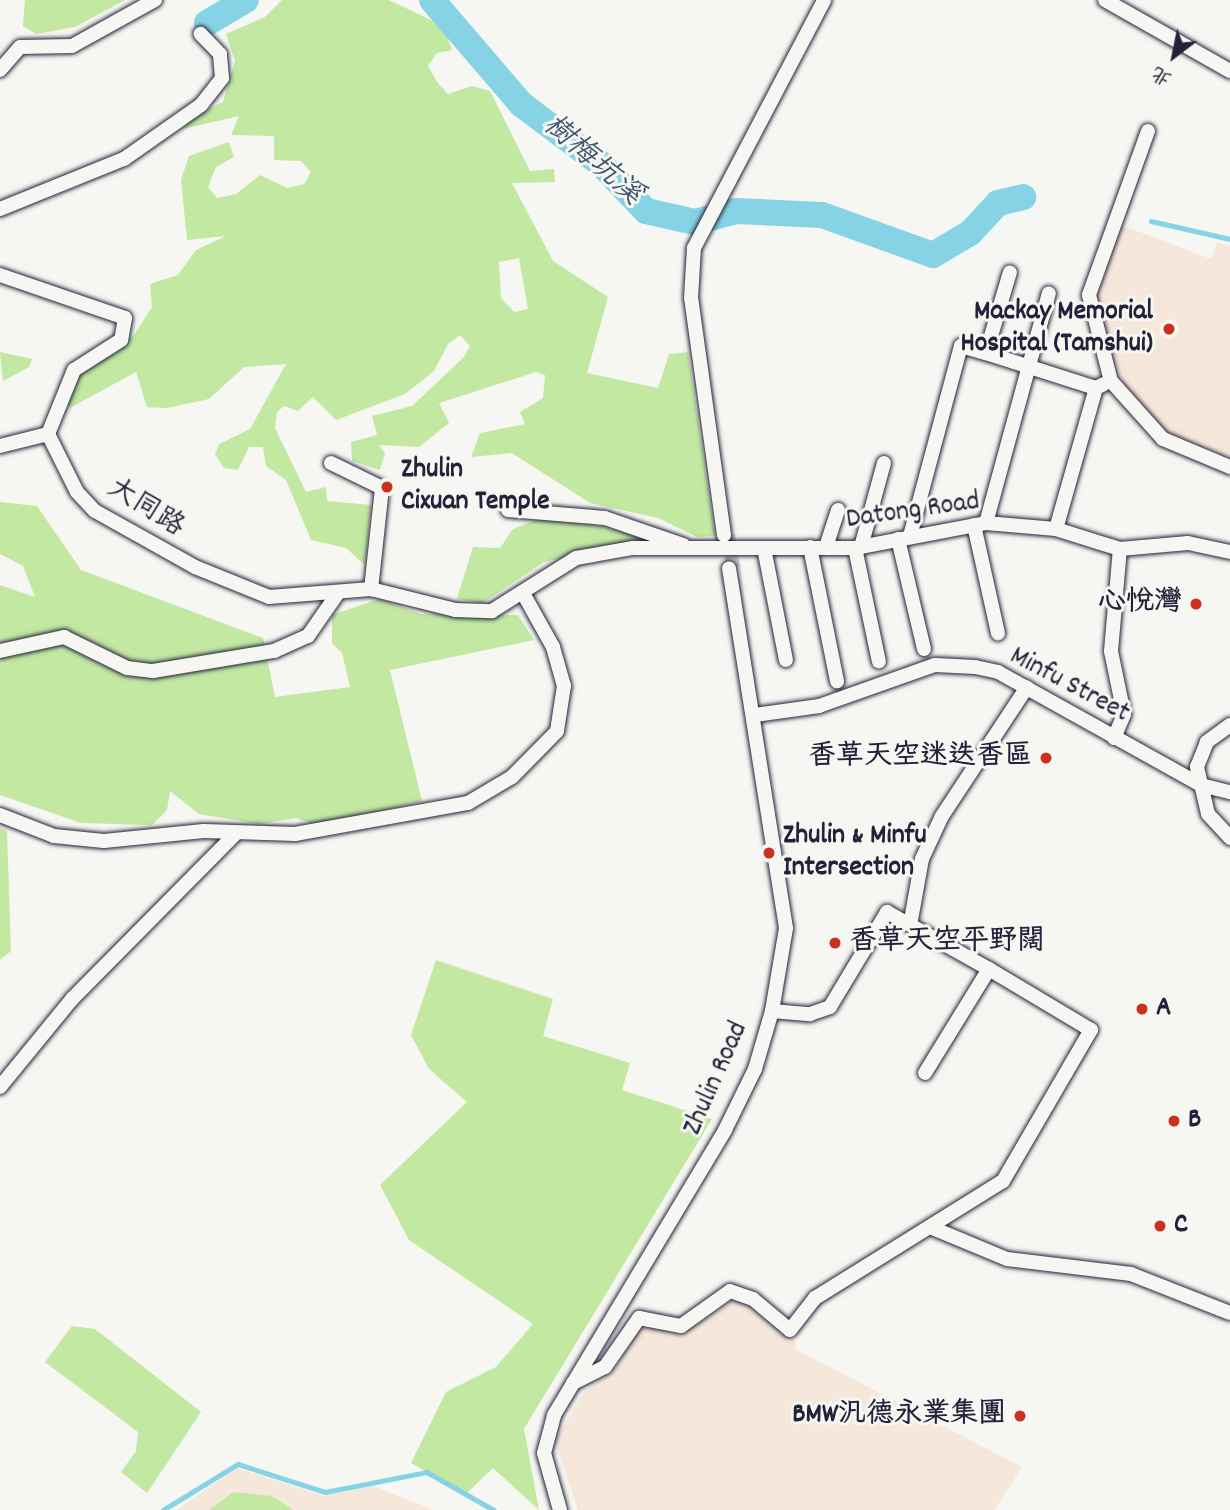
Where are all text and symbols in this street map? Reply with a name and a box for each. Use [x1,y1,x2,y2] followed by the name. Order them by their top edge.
[1139,21,1209,91] north arrow
[1147,58,1178,91] text: 北
[534,109,648,215] water label: 樹梅坑溪
[960,296,1153,362] place label: Mackay Memorial Hospital (Tamshui)
[1159,319,1179,339] marker: Mackay Memorial Hospital (Tamshui)
[401,454,550,520] place label: Zhulin Cixuan Temple
[100,472,190,546] street label: 大同路
[379,479,395,495] marker: Zhulin Cixuan Temple
[844,486,982,538] street label: Datong Road
[1098,587,1182,621] place label: 心悅灣
[1188,596,1204,612] marker: 心悅灣
[1003,640,1135,732] street label: Minfu Street
[808,741,1032,775] place label: 香草天空迷迭香區
[1038,750,1054,766] marker: 香草天空迷迭香區
[783,820,926,886] place label: Zhulin & Minfu Intersection
[761,845,777,861] marker: Zhulin & Minfu Intersection
[849,926,1045,960] place label: 香草天空平野闊
[827,935,843,951] marker: 香草天空平野闊
[1156,992,1171,1026] place label: A
[1134,1001,1150,1017] marker: A
[677,1017,757,1141] street label: Zhulin Road
[1188,1104,1201,1138] place label: B
[1166,1113,1182,1129] marker: B
[1174,1209,1188,1243] place label: C
[1152,1218,1168,1234] marker: C
[792,1399,1006,1433] place label: BMW汎德永業集團
[1012,1408,1028,1424] marker: BMW汎德永業集團

